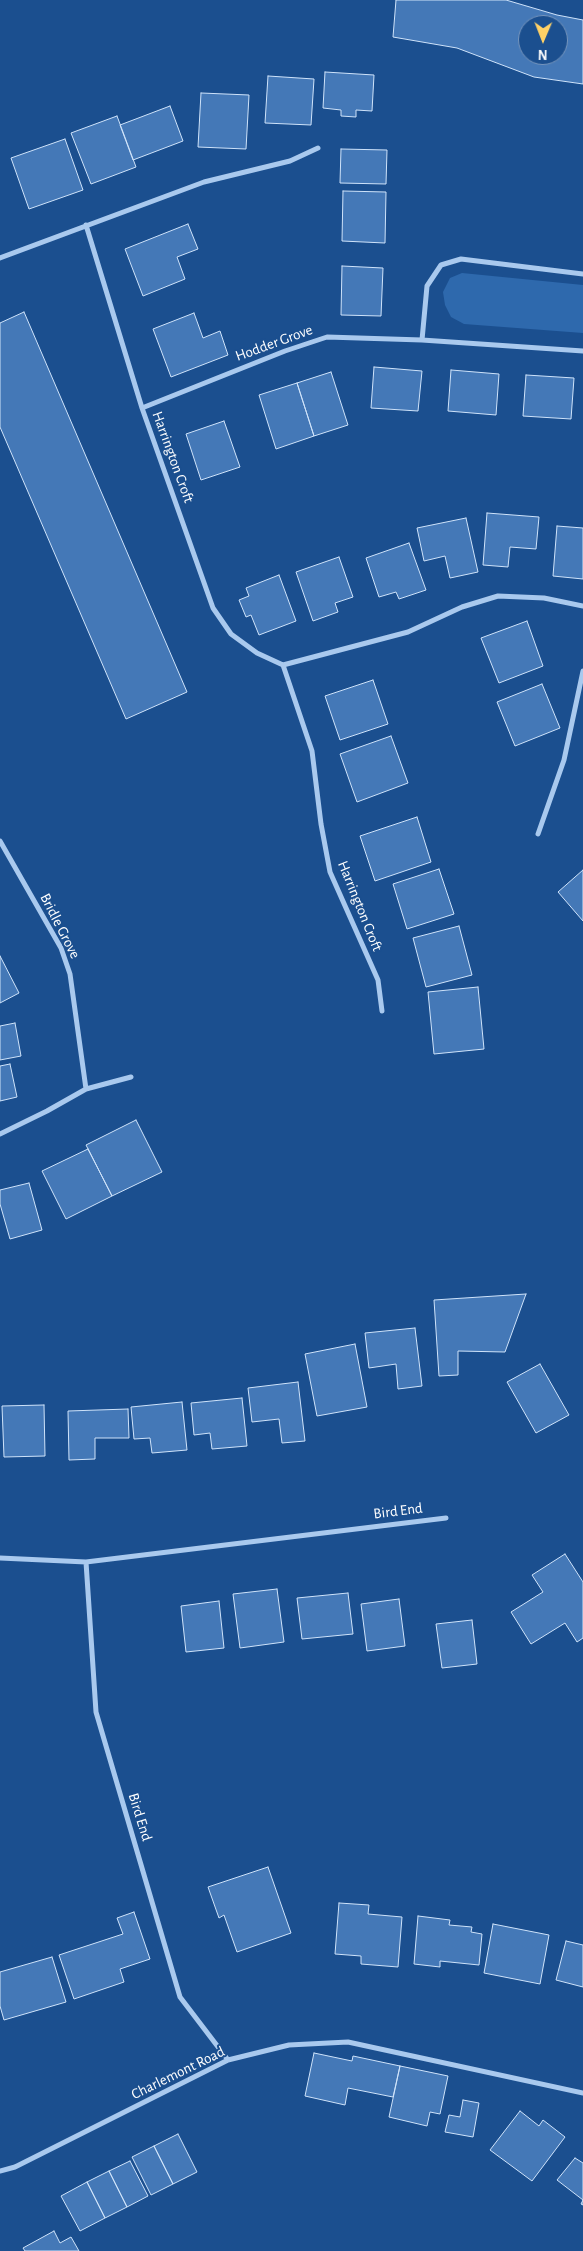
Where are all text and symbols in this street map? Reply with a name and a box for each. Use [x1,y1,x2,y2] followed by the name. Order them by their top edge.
[518,15,568,65] north arrow
[538,47,548,61] text: N
[233,321,315,365] street label: Hodder Grove
[148,409,198,505] street label: Harrington Croft
[334,858,386,954] street label: Harrington Croft
[36,890,84,962] street label: Bridle Grove
[372,1499,424,1523] street label: Bird End
[124,1791,156,1843] street label: Bird End
[128,2043,228,2103] street label: Charlemont Road

